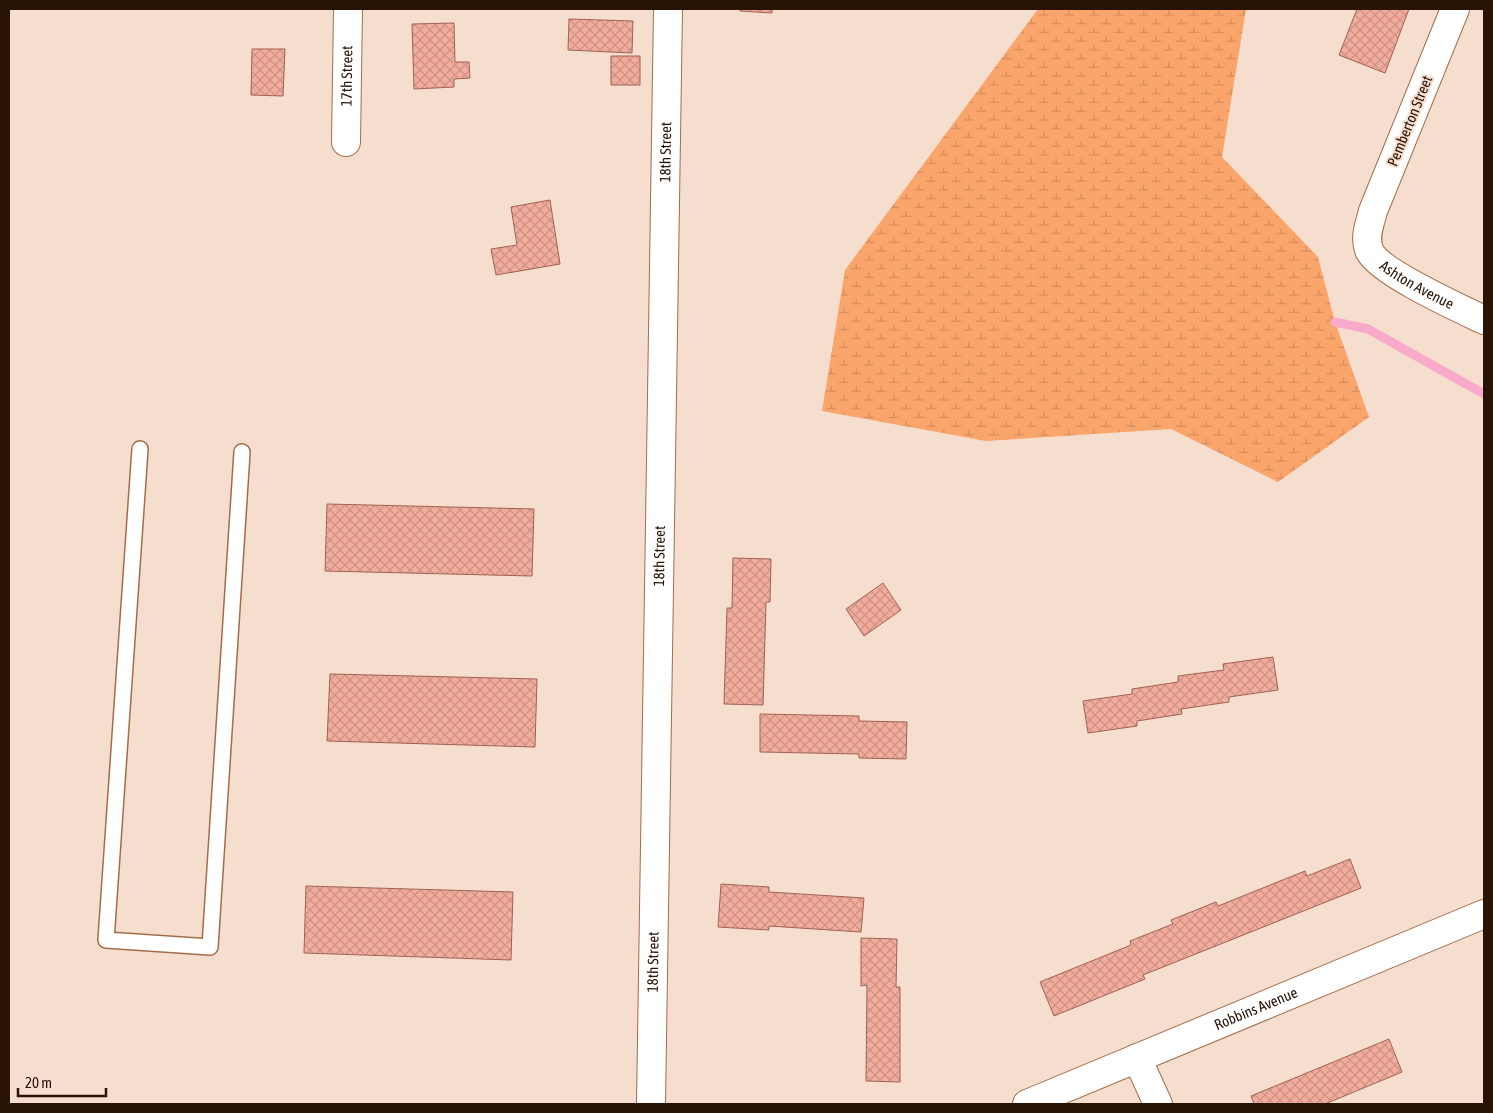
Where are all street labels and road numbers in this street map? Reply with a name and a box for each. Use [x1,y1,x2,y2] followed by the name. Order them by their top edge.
[338,45,355,107] street label: 17th Street
[1384,73,1435,169] street label: Pemberton Street
[656,122,674,183] street label: 18th Street
[1377,257,1457,312] street label: Ashton Avenue
[650,526,668,587] street label: 18th Street
[644,931,662,993] street label: 18th Street
[1212,983,1300,1033] street label: Robbins Avenue

